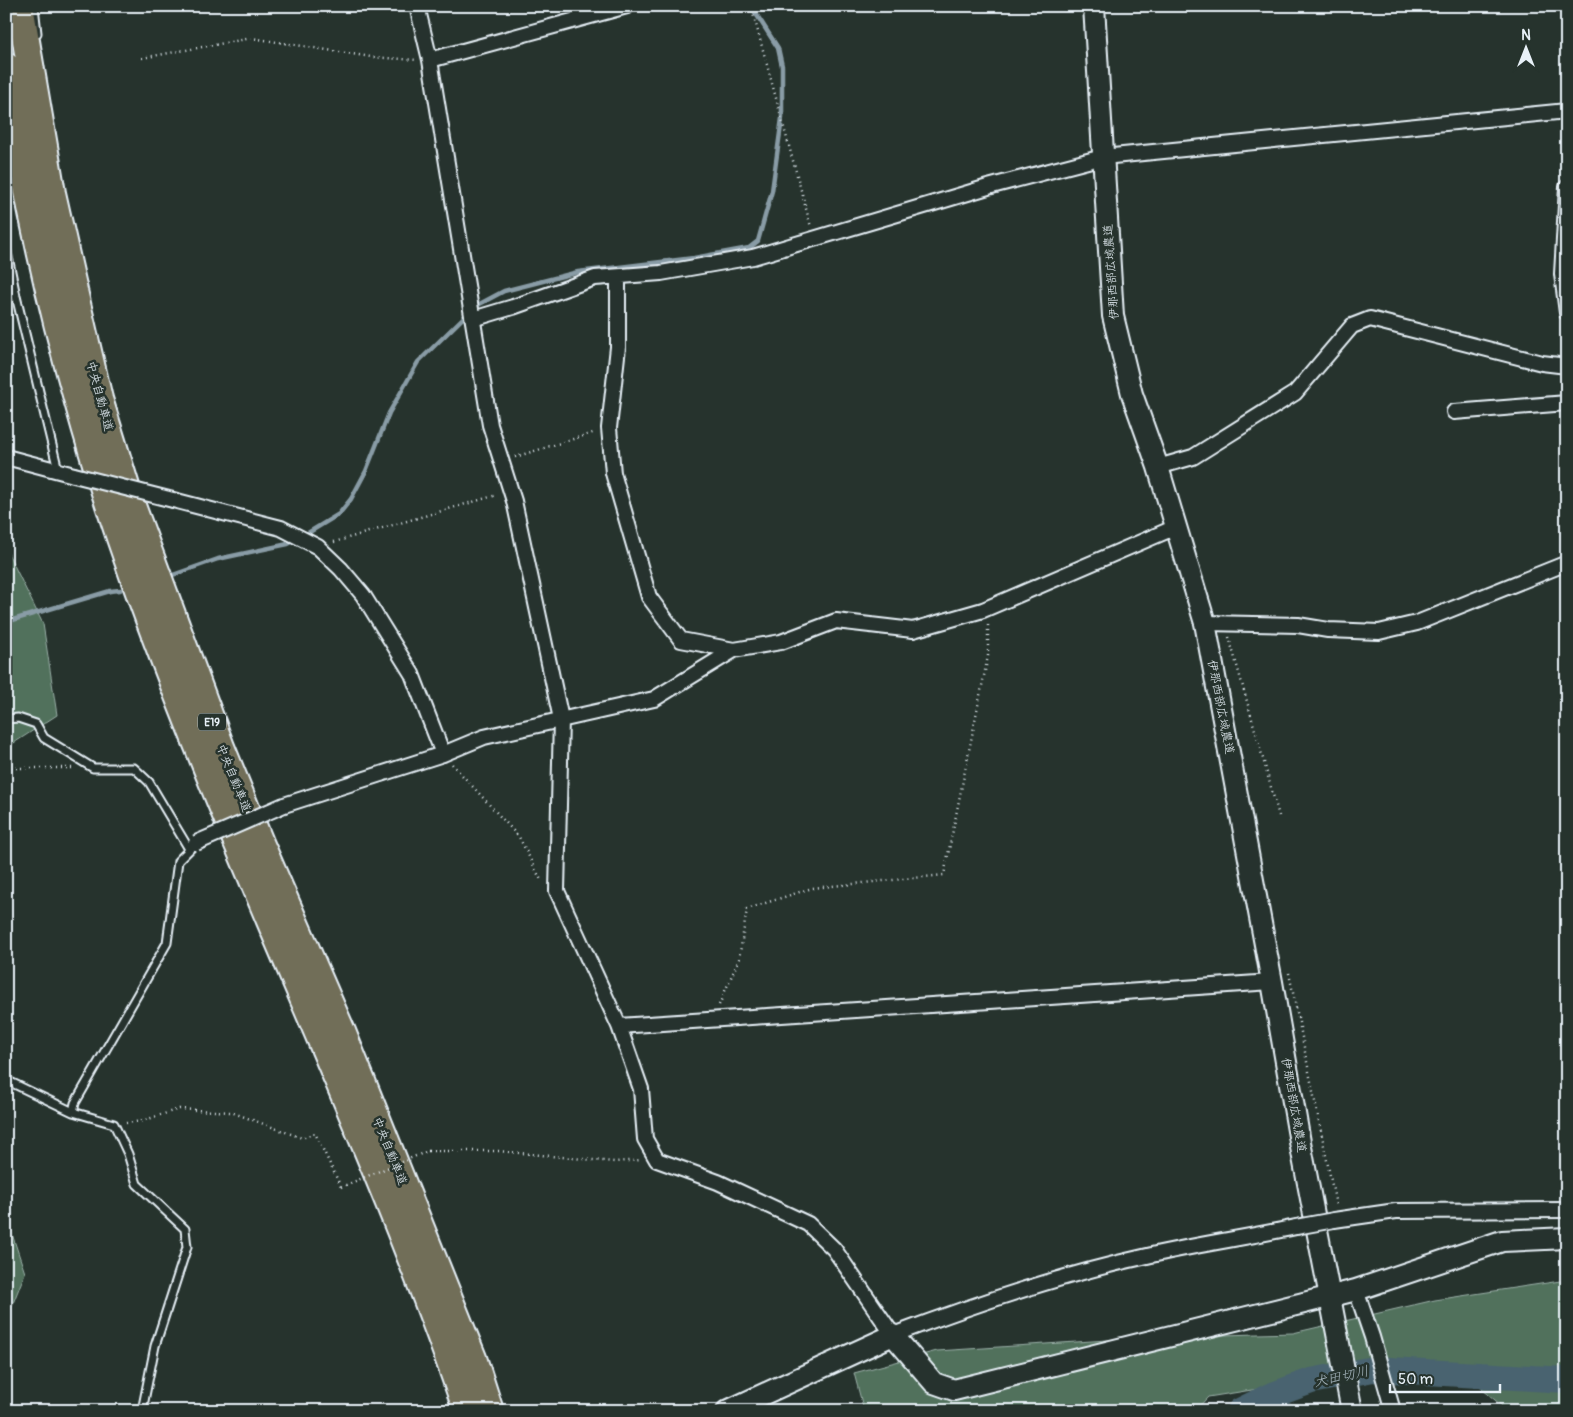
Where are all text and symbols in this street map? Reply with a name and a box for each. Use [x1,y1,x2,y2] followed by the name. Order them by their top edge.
[1500,22,1550,72] north arrow
[1521,27,1531,44] text: N
[1101,224,1122,320] street label: 伊那西部広域農道
[83,359,116,433] street label: 中央自動車道
[1204,659,1237,756] street label: 伊那西部広域農道
[198,714,226,730] road number: E19
[213,742,254,814] street label: 中央自動車道
[1278,1057,1309,1154] street label: 伊那西部広域農道
[369,1115,410,1187] street label: 中央自動車道
[1312,1362,1370,1391] water label: 犬田切川
[1390,1362,1500,1394] scale bar
[1398,1370,1433,1389] text: 50 m

